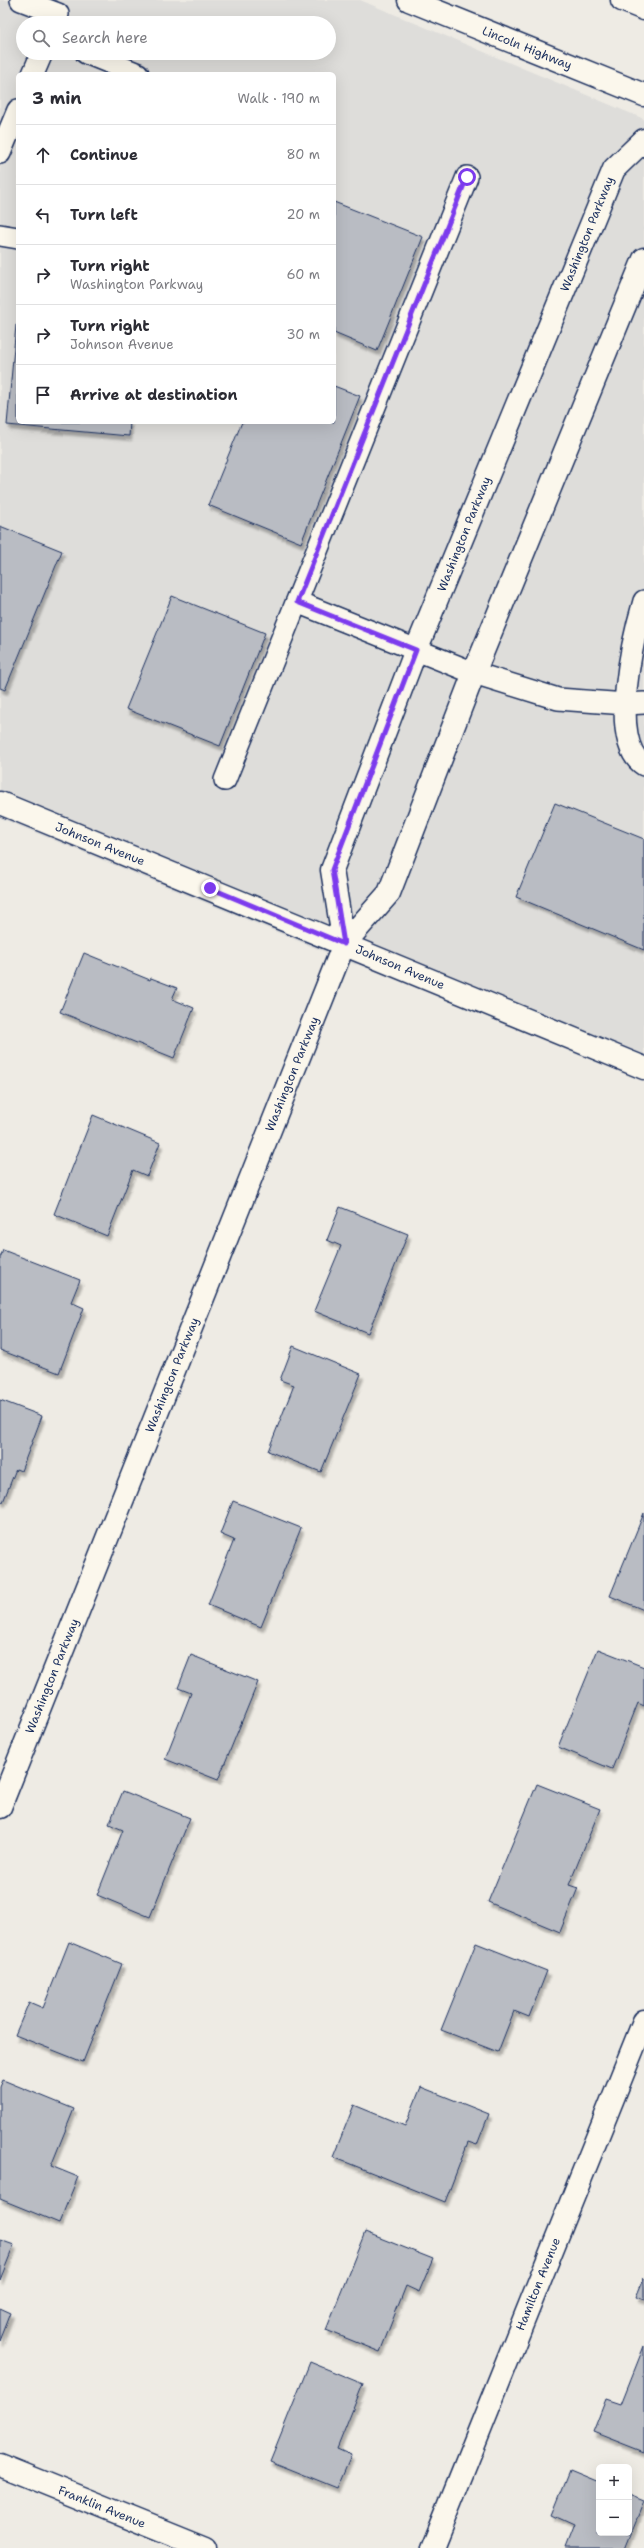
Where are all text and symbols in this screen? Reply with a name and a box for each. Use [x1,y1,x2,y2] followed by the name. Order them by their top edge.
[16,16,336,60] search box
[480,23,574,73] street label: Lincoln Highway
[30,27,52,49] icon: search
[62,28,148,48] text: Search here
[32,87,82,109] text: 3 min
[238,90,320,107] text: Walk · 190 m
[32,144,54,166] icon: ahead
[70,145,138,165] text: Continue
[286,146,320,163] text: 80 m
[458,168,476,186] route start
[557,174,617,294] street label: Washington Parkway
[32,204,54,226] icon: left
[70,205,138,225] text: Turn left
[287,206,320,223] text: 20 m
[70,256,150,276] text: Turn right
[32,264,54,286] icon: right
[287,266,320,283] text: 60 m
[70,276,203,293] text: Washington Parkway
[70,316,150,336] text: Turn right
[32,324,54,346] icon: right
[286,326,320,343] text: 30 m
[70,336,174,353] text: Johnson Avenue
[32,384,54,406] icon: arrive
[70,385,238,405] text: Arrive at destination
[434,474,494,594] street label: Washington Parkway
[53,819,148,869] street label: Johnson Avenue
[201,879,219,897] route end
[353,941,447,993] street label: Johnson Avenue
[262,1014,322,1134] street label: Washington Parkway
[142,1315,202,1435] street label: Washington Parkway
[22,1616,82,1736] street label: Washington Parkway
[512,2235,564,2333] street label: Hamilton Avenue
[596,2464,632,2536] map controls
[596,2464,632,2500] button: +
[56,2482,148,2532] street label: Franklin Avenue
[596,2500,632,2536] button: −

